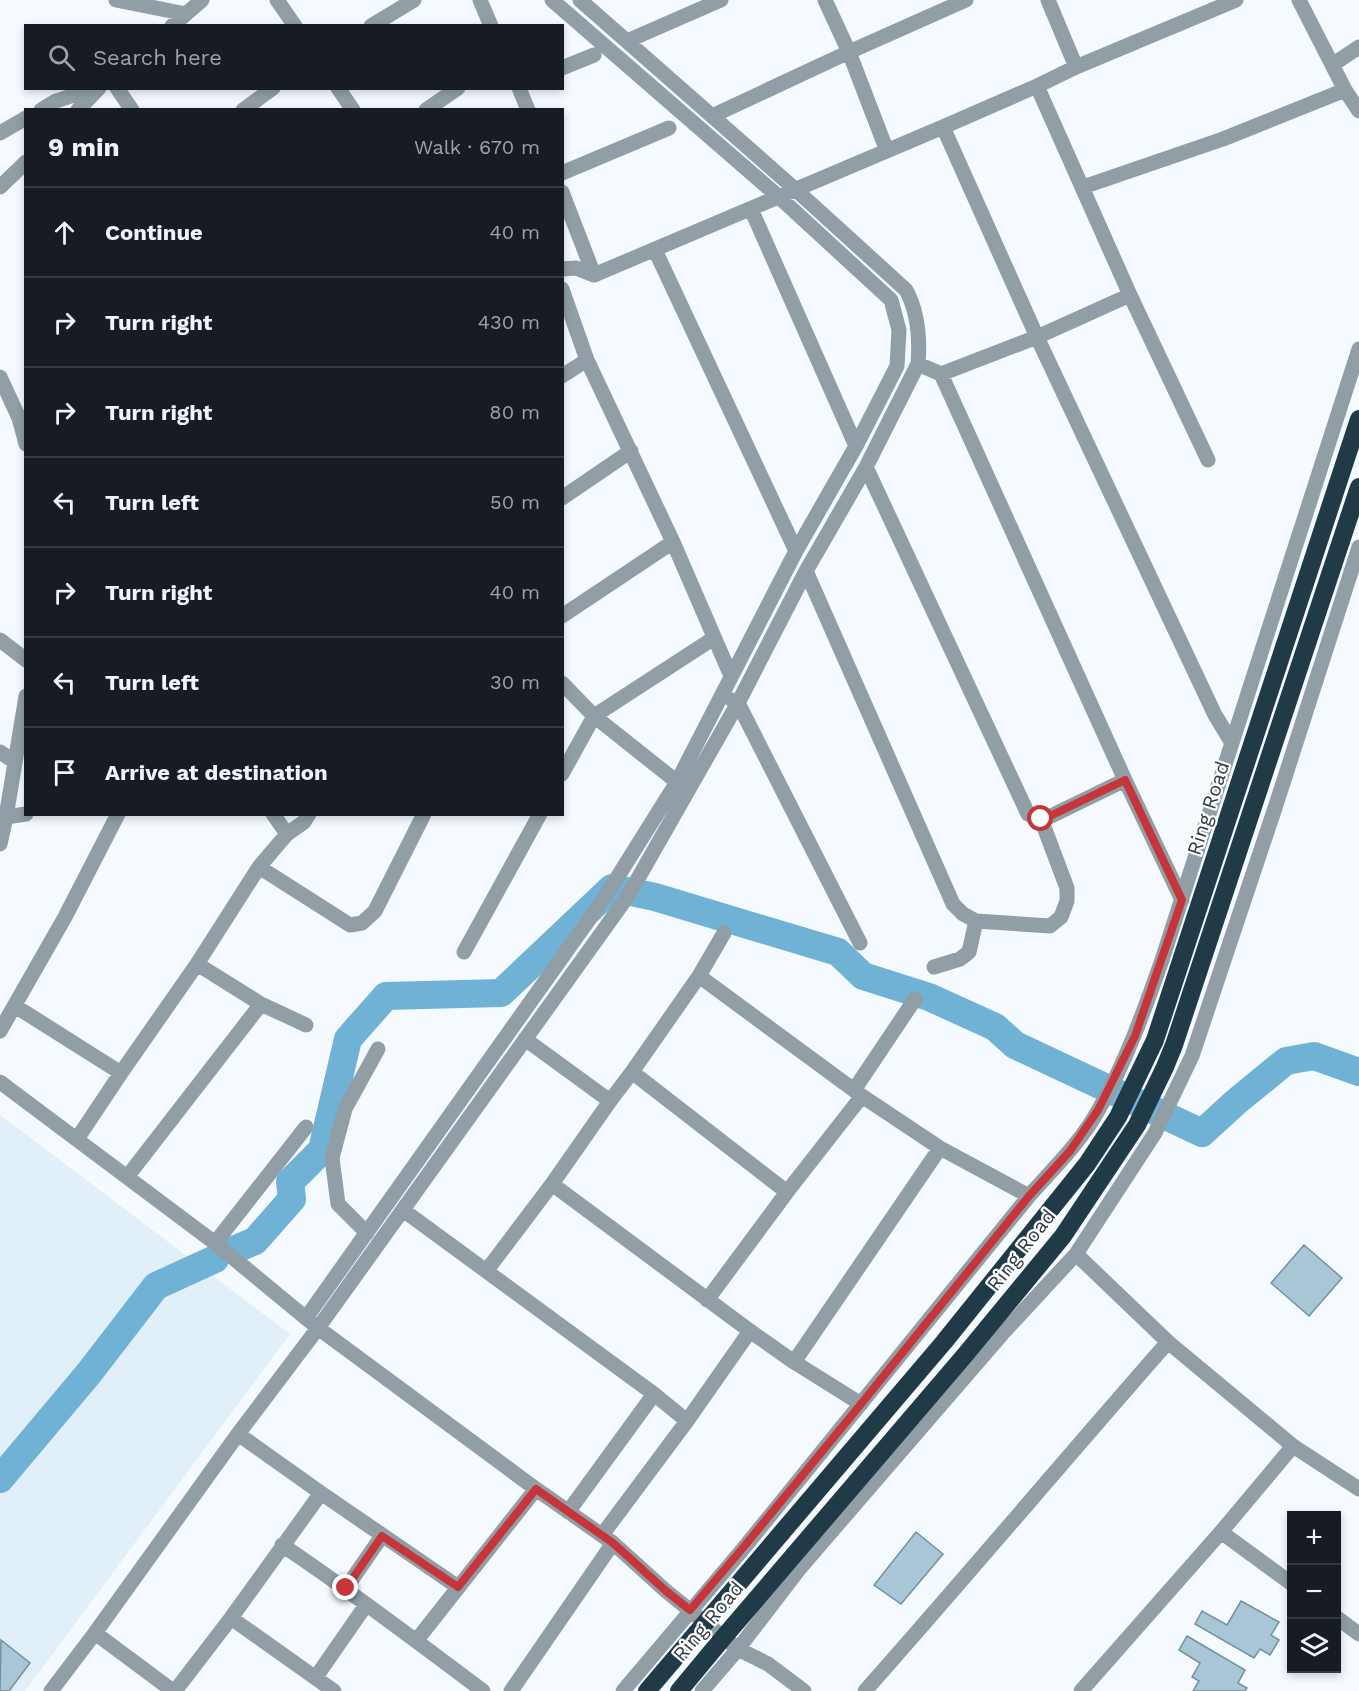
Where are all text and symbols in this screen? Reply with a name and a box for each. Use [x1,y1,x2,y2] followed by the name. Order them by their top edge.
[24,24,564,90] search box
[45,41,78,74] icon: search
[93,45,222,70] text: Search here
[48,132,120,162] text: 9 min
[414,135,540,159] text: Walk · 670 m
[48,216,81,249] icon: ahead
[105,220,203,245] text: Continue
[489,220,540,244] text: 40 m
[48,306,81,339] icon: right
[105,310,212,335] text: Turn right
[478,310,540,334] text: 430 m
[48,396,81,429] icon: right
[105,400,212,425] text: Turn right
[489,400,540,424] text: 80 m
[48,486,81,519] icon: left
[105,490,199,515] text: Turn left
[490,490,540,514] text: 50 m
[48,576,81,609] icon: right
[105,580,212,605] text: Turn right
[489,580,540,604] text: 40 m
[48,666,81,699] icon: left
[105,670,199,695] text: Turn left
[490,670,540,694] text: 30 m
[48,756,81,789] icon: arrive
[1182,758,1234,858] street label: Ring Road
[105,760,328,785] text: Arrive at destination
[1027,805,1053,831] route start
[982,1204,1060,1296] street label: Ring Road
[1287,1511,1341,1673] map controls
[1287,1511,1341,1565] button: +
[1287,1565,1341,1619] button: −
[332,1574,358,1600] route end
[668,1576,748,1666] street label: Ring Road
[1287,1619,1341,1673] button: layers

